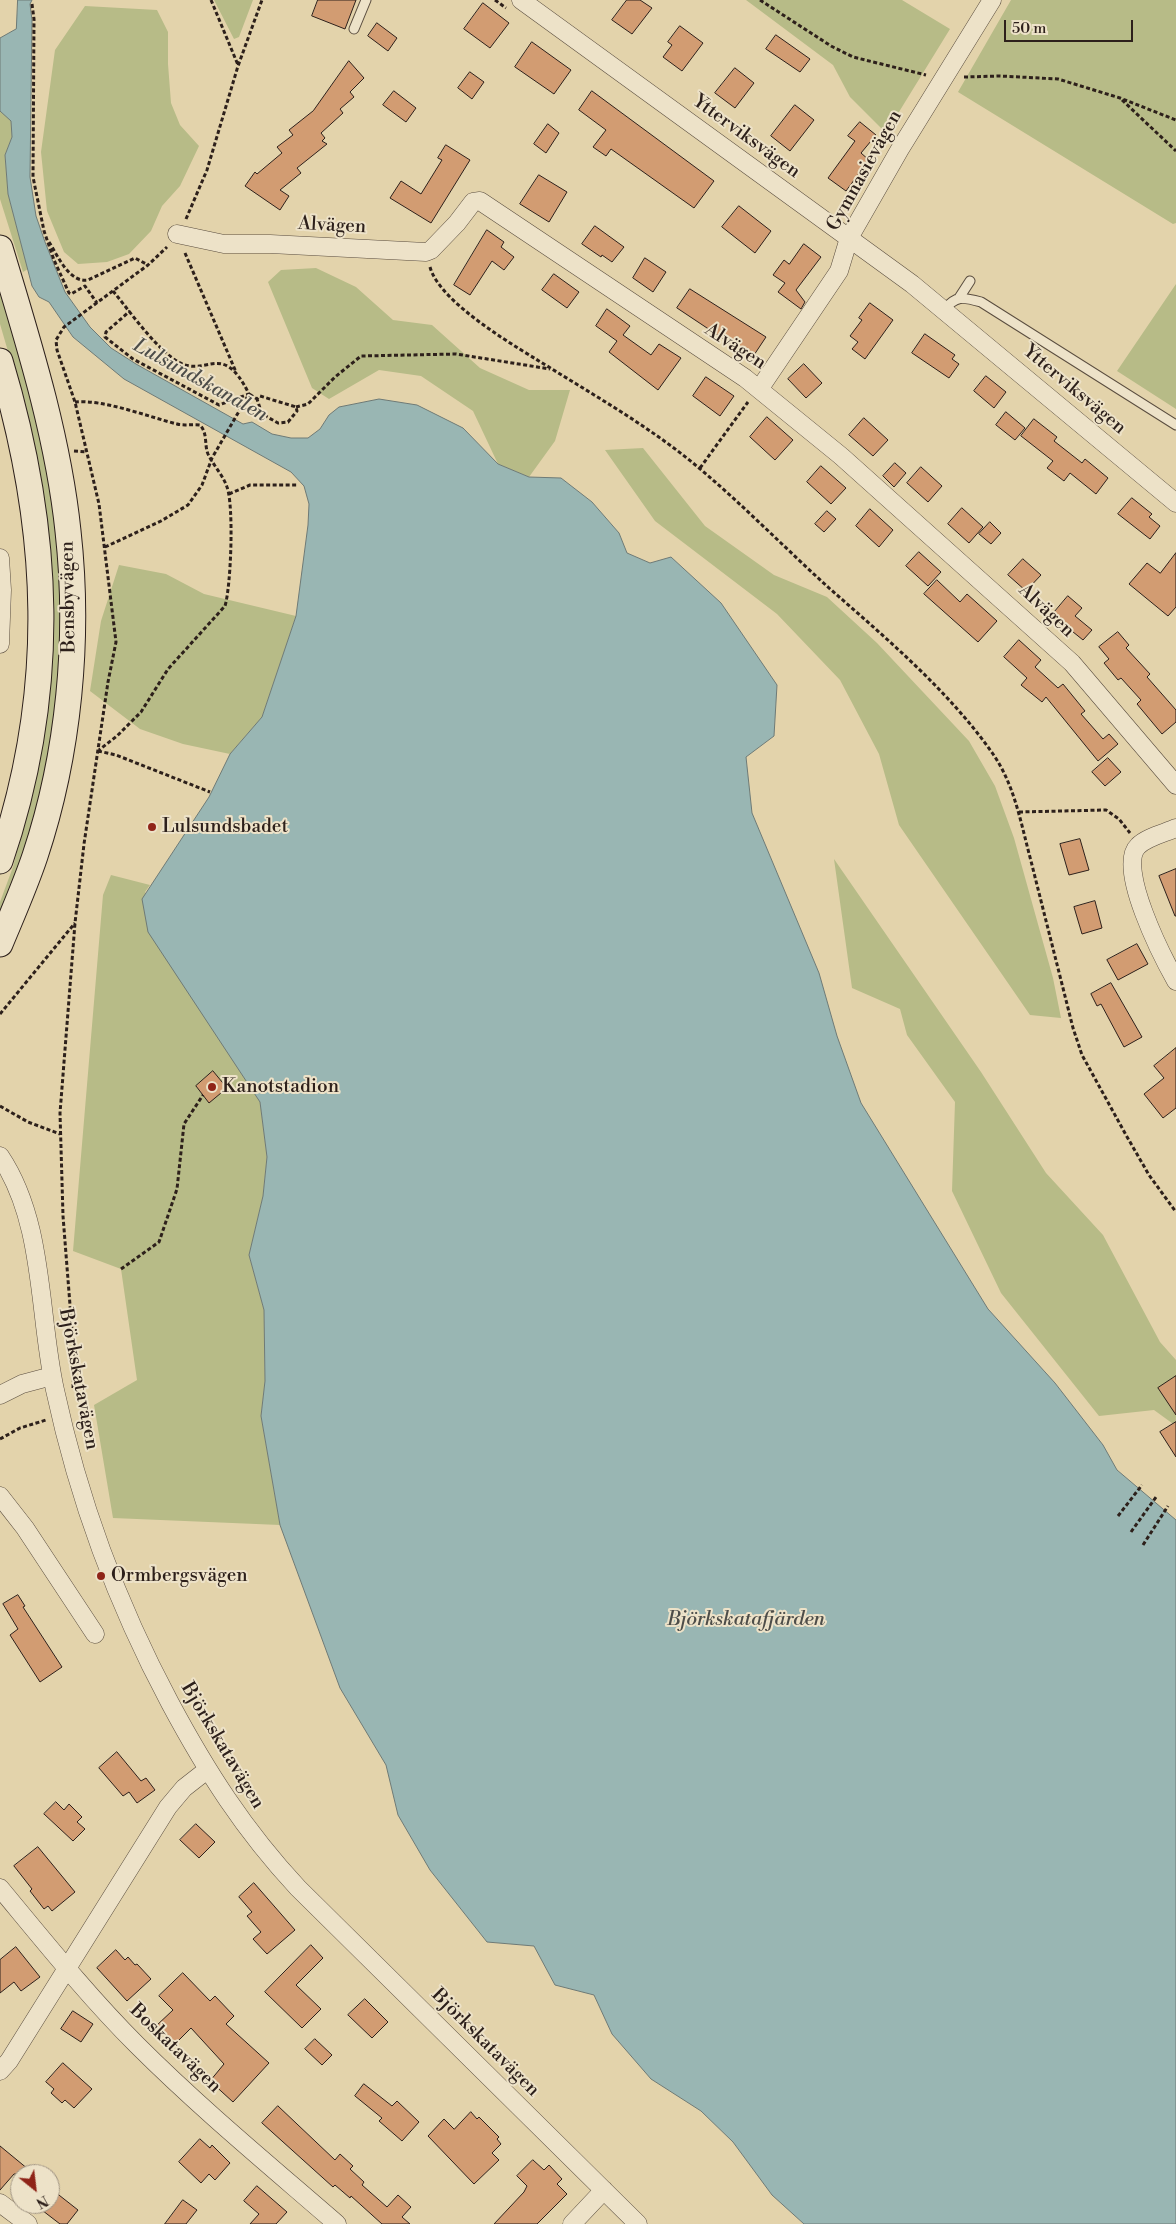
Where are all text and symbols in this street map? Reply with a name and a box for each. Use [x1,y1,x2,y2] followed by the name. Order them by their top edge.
[1006,10,1135,42] scale bar
[1012,19,1046,38] text: 50 m
[688,90,804,184] street label: Ytterviksvägen
[822,107,908,235] street label: Gymnasievägen
[297,213,367,239] street label: Alvägen
[700,319,770,375] street label: Alvägen
[129,334,271,428] water label: Lulsundskanalen
[1018,340,1130,440] street label: Ytterviksvägen
[57,541,81,653] street label: Bensbyvägen
[1013,579,1079,643] street label: Alvägen
[162,816,288,838] place label: Lulsundsbadet
[146,821,158,833] marker: Lulsundsbadet
[222,1076,339,1098] place label: Kanotstadion
[206,1081,218,1093] marker: Kanotstadion
[53,1306,103,1452] street label: Björkskatavägen
[111,1565,248,1587] place label: Ormbergsvägen
[95,1570,107,1582] marker: Ormbergsvägen
[667,1608,825,1632] water label: Björkskatafjärden
[175,1679,269,1813] street label: Björkskatavägen
[426,1984,544,2102] street label: Björkskatavägen
[124,2000,226,2098] street label: Boskatavägen
[10,2164,60,2214] north arrow
[33,2191,51,2212] text: N

